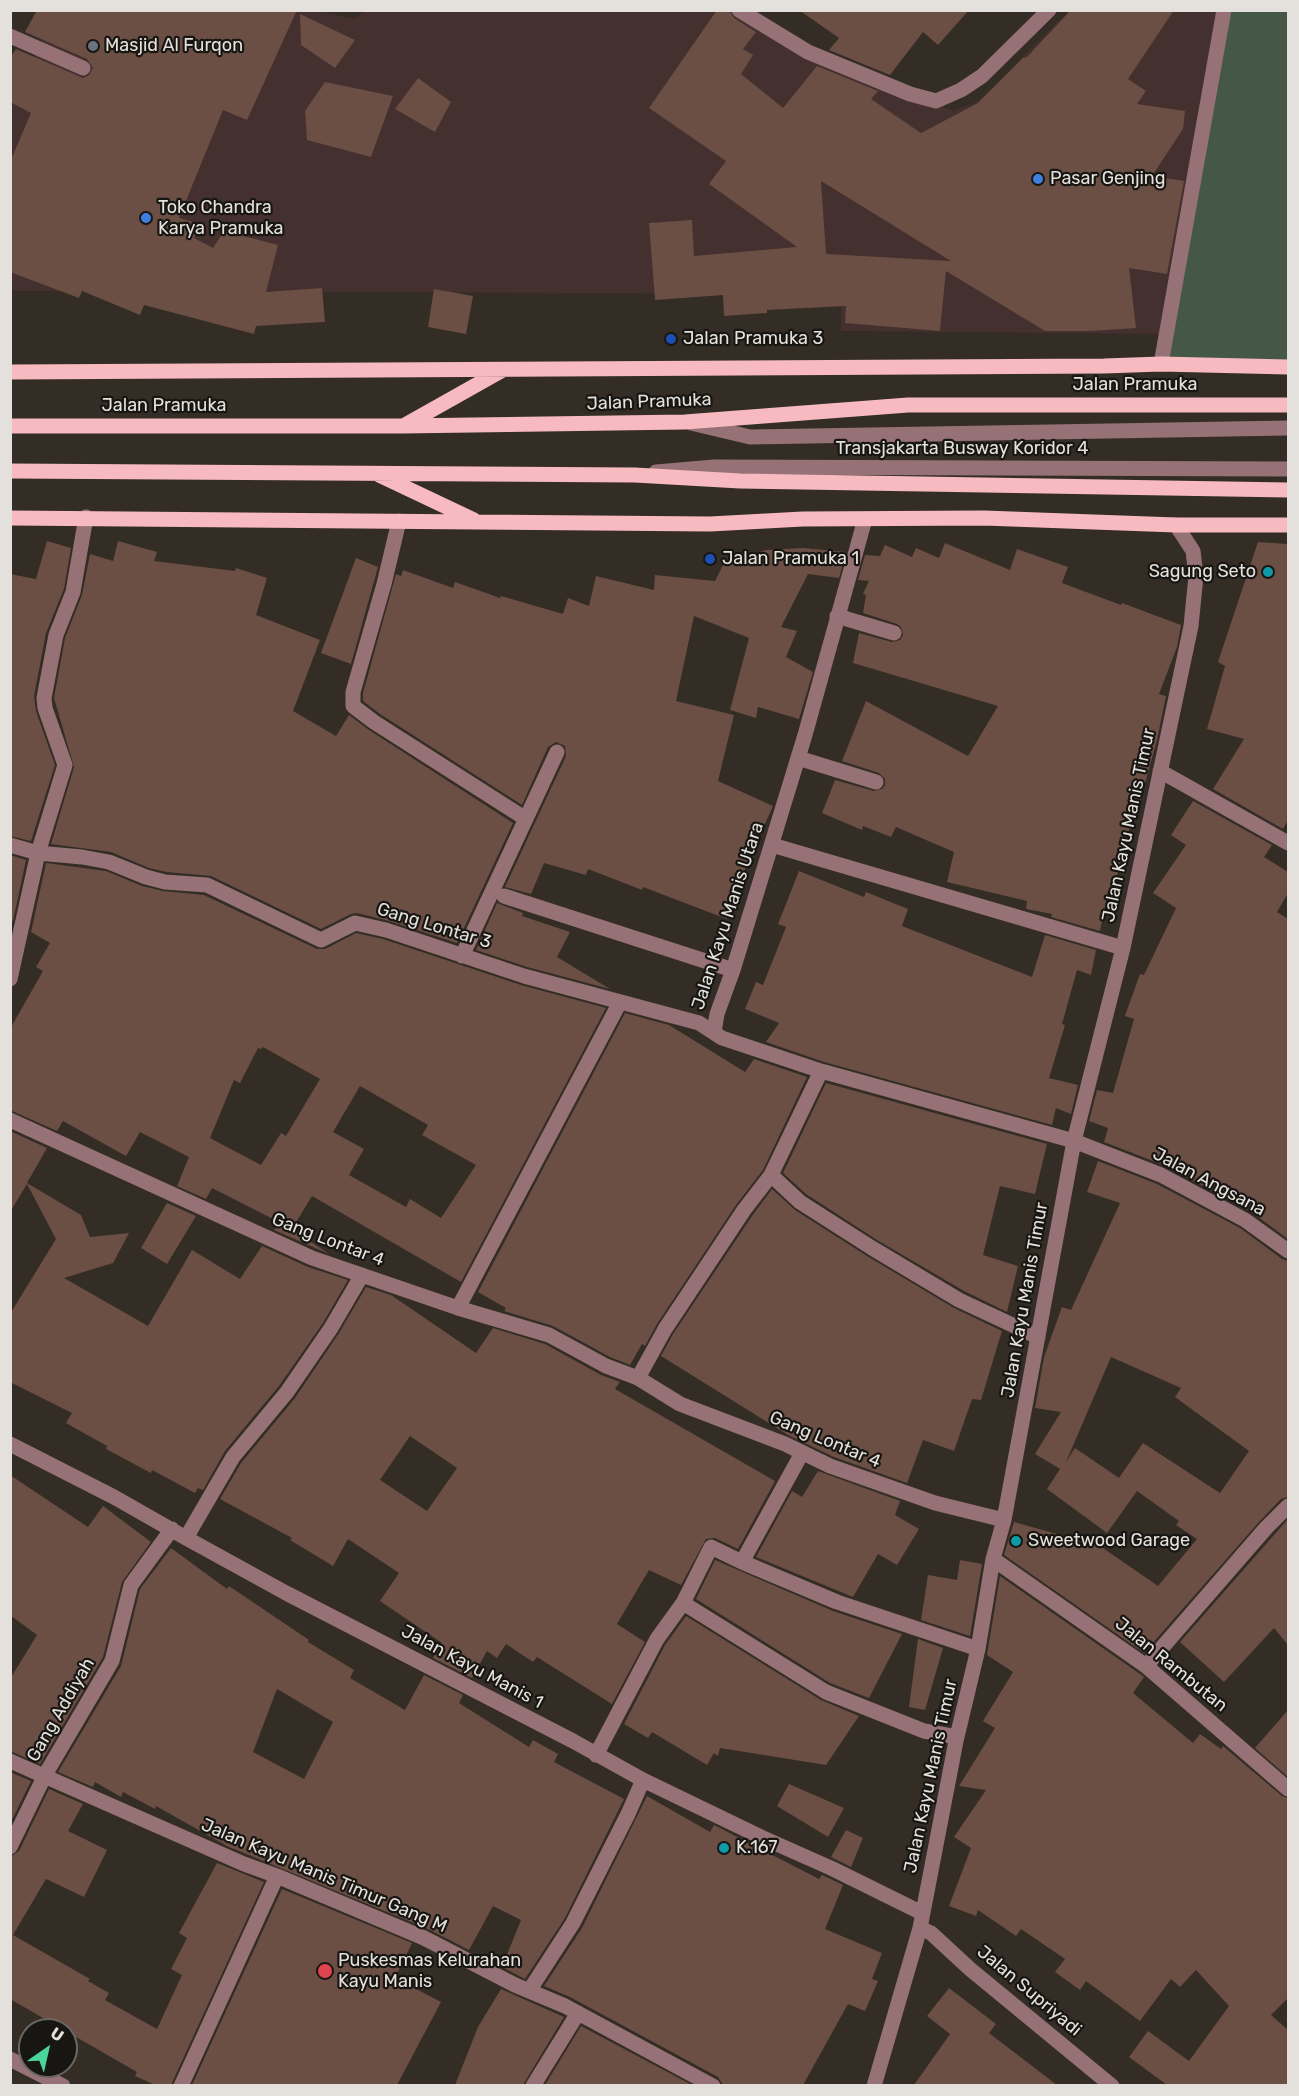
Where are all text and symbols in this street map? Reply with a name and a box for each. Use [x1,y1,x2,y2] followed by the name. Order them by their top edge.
[105,35,243,57] place label: Masjid Al Furqon
[86,39,100,53] marker: Masjid Al Furqon
[1050,168,1166,190] place label: Pasar Genjing
[1031,172,1045,186] marker: Pasar Genjing
[158,197,283,240] place label: Toko Chandra Karya Pramuka
[139,211,153,225] marker: Toko Chandra Karya Pramuka
[683,328,823,350] place label: Jalan Pramuka 3
[664,332,678,346] marker: Jalan Pramuka 3
[1073,374,1197,396] street label: Jalan Pramuka
[586,389,712,415] street label: Jalan Pramuka
[102,395,226,417] street label: Jalan Pramuka
[836,438,1088,460] street label: Transjakarta Busway Koridor 4
[722,548,859,570] place label: Jalan Pramuka 1
[703,552,717,566] marker: Jalan Pramuka 1
[1149,561,1256,583] place label: Sagung Seto
[1261,565,1275,579] marker: Sagung Seto
[1098,726,1160,924] street label: Jalan Kayu Manis Timur
[687,820,769,1012] street label: Jalan Kayu Manis Utara
[374,898,494,954] street label: Gang Lontar 3
[1149,1143,1269,1221] street label: Jalan Angsana
[997,1201,1053,1399] street label: Jalan Kayu Manis Timur
[269,1209,387,1271] street label: Gang Lontar 4
[766,1407,884,1473] street label: Gang Lontar 4
[1028,1530,1190,1552] place label: Sweetwood Garage
[1009,1534,1023,1548] marker: Sweetwood Garage
[1111,1613,1231,1717] street label: Jalan Rambutan
[397,1621,547,1713] street label: Jalan Kayu Manis 1
[23,1654,99,1766] street label: Gang Addiyah
[900,1677,962,1875] street label: Jalan Kayu Manis Timur
[198,1814,450,1938] street label: Jalan Kayu Manis Timur Gang M
[736,1837,777,1859] place label: K.167
[717,1841,731,1855] marker: K.167
[972,1941,1086,2041] street label: Jalan Supriyadi
[338,1950,521,1992] place label: Puskesmas Kelurahan Kayu Manis
[316,1962,334,1980] marker: Puskesmas Kelurahan Kayu Manis
[18,2018,78,2078] north arrow
[47,2023,67,2045] text: U

